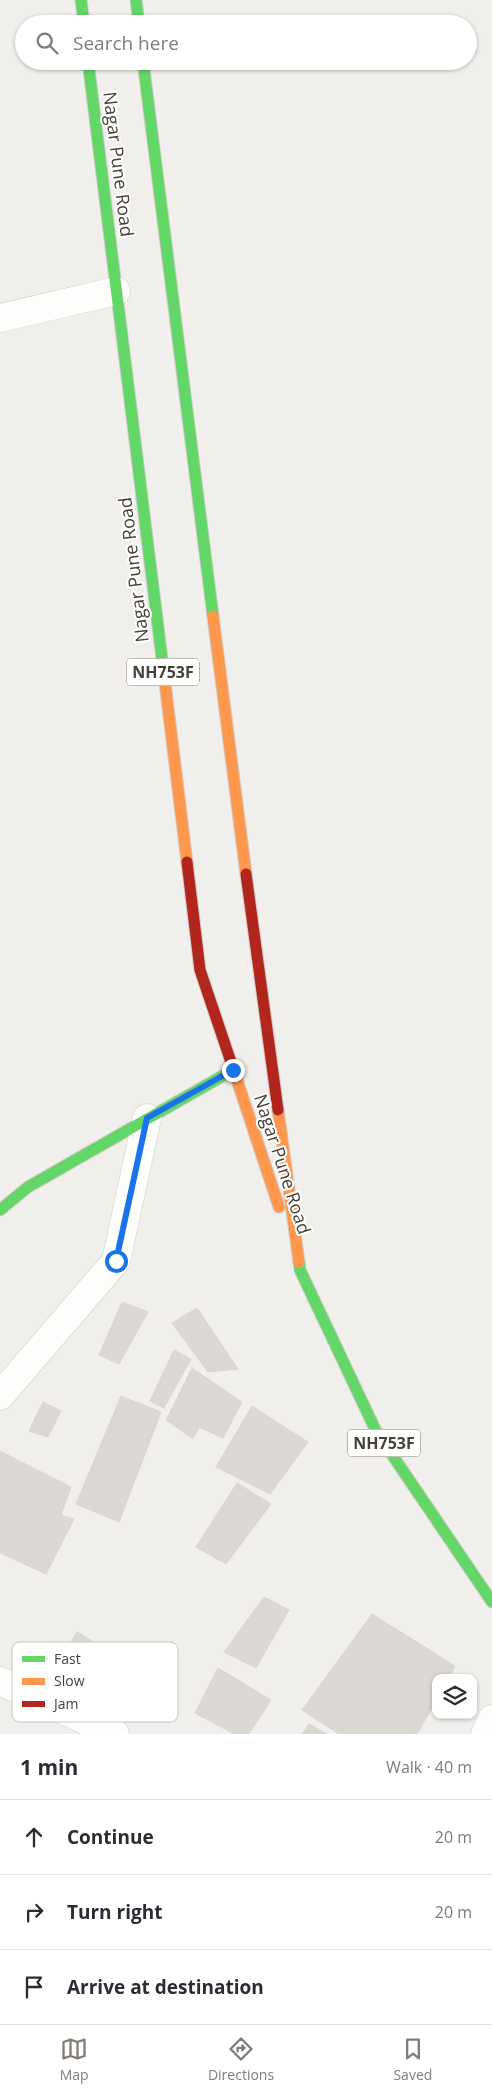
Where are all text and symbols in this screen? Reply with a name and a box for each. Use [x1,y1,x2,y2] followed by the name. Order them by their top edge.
[15,15,477,70] search box
[33,29,61,57] icon: search
[73,30,179,56] text: Search here
[98,90,140,238] street label: Nagar Pune Road
[112,496,154,644] street label: Nagar Pune Road
[127,659,199,686] road number: NH753F
[222,1059,245,1082] route end
[249,1091,317,1237] street label: Nagar Pune Road
[105,1250,128,1273] route start
[348,1430,420,1456] road number: NH753F
[12,1642,178,1722] legend
[54,1649,81,1668] text: Fast
[54,1671,85,1690] text: Slow
[432,1674,477,1719] map controls
[432,1674,477,1719] button: layers
[52,1694,79,1713] text: Jam
[20,1753,78,1781] text: 1 min
[386,1756,472,1778] text: Walk · 40 m
[20,1823,48,1851] icon: ahead
[67,1824,154,1850] text: Continue
[435,1826,472,1848] text: 20 m
[20,1898,48,1926] icon: right
[67,1899,162,1925] text: Turn right
[435,1901,472,1923] text: 20 m
[20,1973,48,2001] icon: arrive
[67,1974,264,2000] text: Arrive at destination
[60,2035,89,2084] tab: Map
[208,2035,274,2084] tab: Directions
[393,2035,432,2084] tab: Saved

